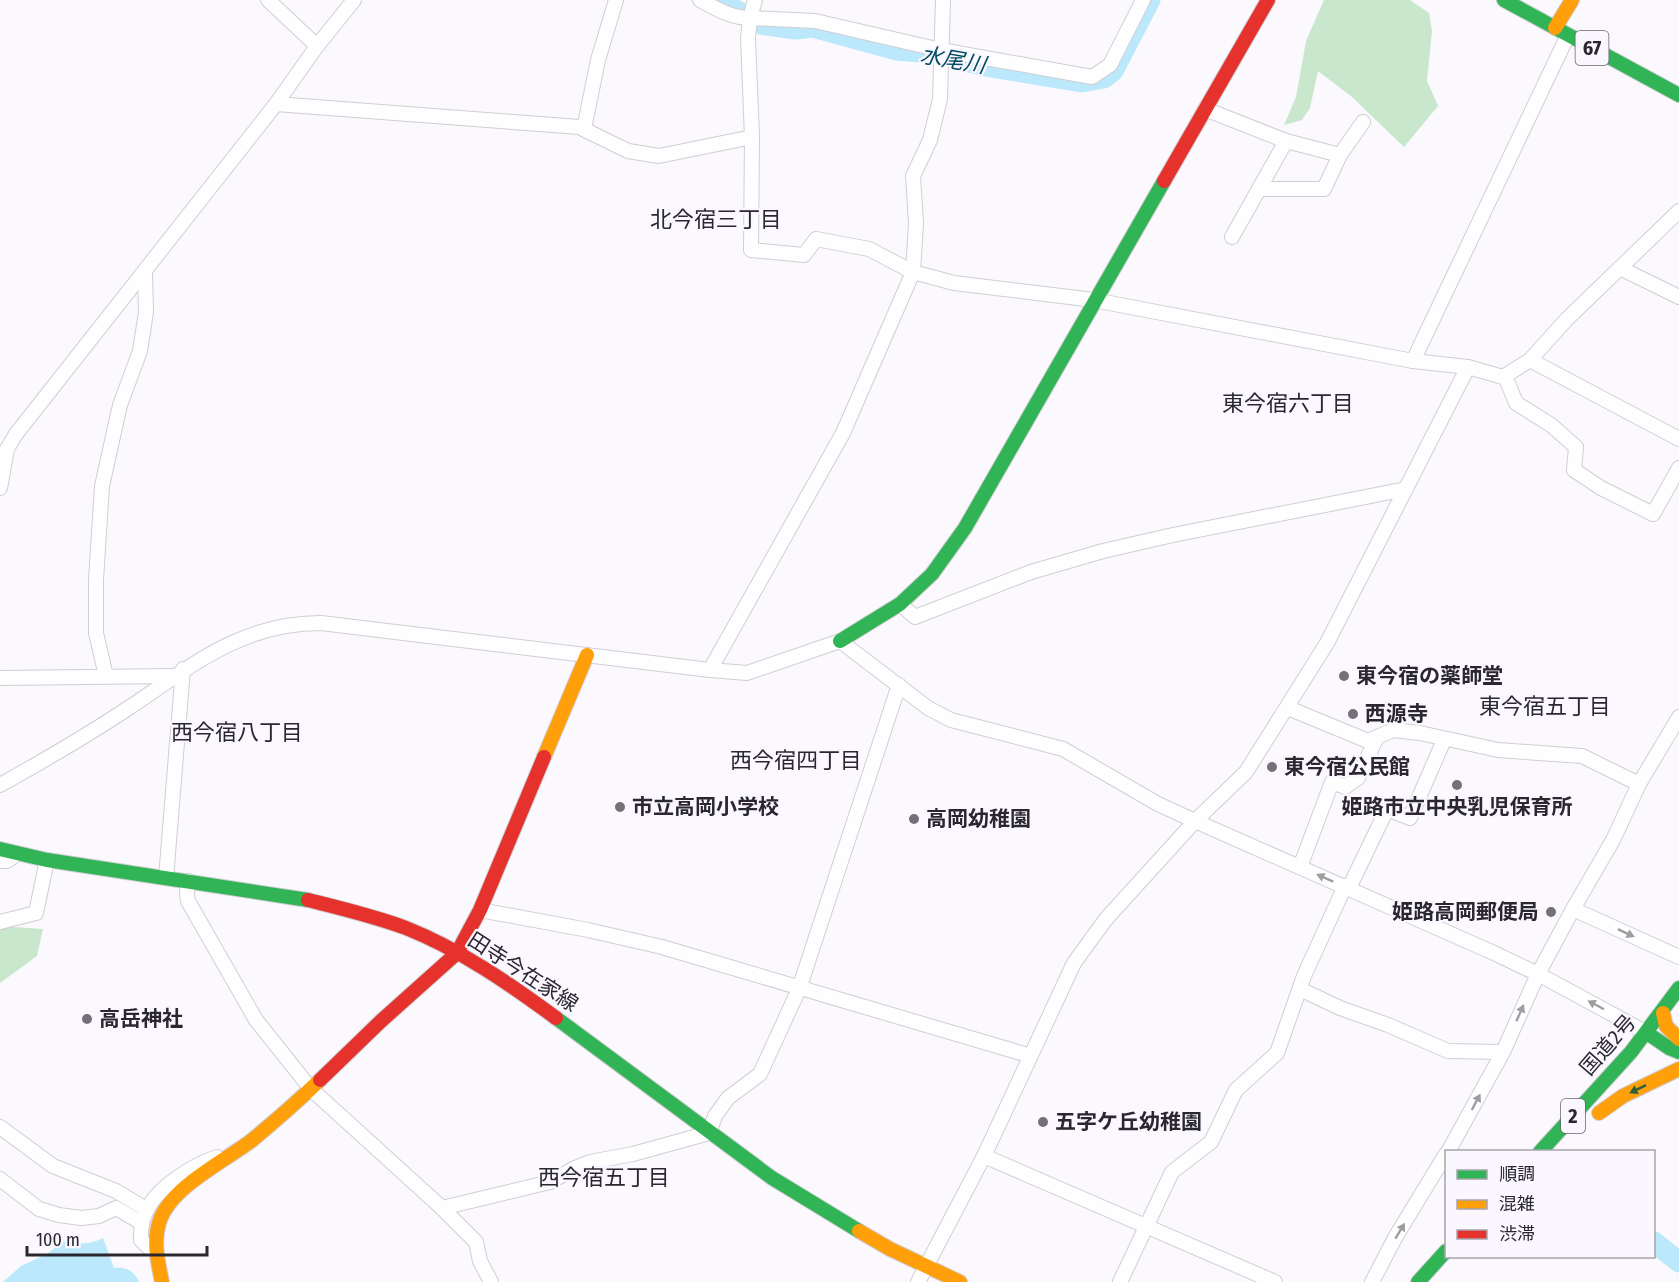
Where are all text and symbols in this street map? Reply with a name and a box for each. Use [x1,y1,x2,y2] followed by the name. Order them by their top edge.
[1576,31,1608,65] road number: 67
[918,41,990,79] water label: 水尾川
[650,206,782,233] district label: 北今宿三丁目
[1222,390,1354,417] district label: 東今宿六丁目
[1356,663,1503,689] place label: 東今宿の薬師堂
[1337,669,1351,683] marker: 東今宿の薬師堂
[1479,693,1611,720] district label: 東今宿五丁目
[1365,701,1428,727] place label: 西源寺
[1346,707,1360,721] marker: 西源寺
[171,719,303,746] district label: 西今宿八丁目
[730,747,862,774] district label: 西今宿四丁目
[1284,754,1410,780] place label: 東今宿公民館
[1265,760,1279,774] marker: 東今宿公民館
[1450,778,1464,792] marker: 姫路市立中央乳児保育所
[632,794,779,820] place label: 市立高岡小学校
[1342,794,1573,820] place label: 姫路市立中央乳児保育所
[613,800,627,814] marker: 市立高岡小学校
[926,806,1031,832] place label: 高岡幼稚園
[907,812,921,826] marker: 高岡幼稚園
[1316,873,1333,882] one-way arrow
[1392,899,1539,925] place label: 姫路高岡郵便局
[1544,905,1558,919] marker: 姫路高岡郵便局
[463,927,583,1017] street label: 田寺今在家線
[1617,928,1635,938] one-way arrow
[1587,1000,1604,1010] one-way arrow
[1516,1004,1525,1021] one-way arrow
[99,1006,183,1032] place label: 高岳神社
[1574,1009,1642,1081] street label: 国道2号
[80,1012,94,1026] marker: 高岳神社
[1629,1084,1646,1093] one-way arrow
[1471,1093,1481,1110] one-way arrow
[1561,1099,1585,1133] road number: 2
[1055,1109,1202,1135] place label: 五字ケ丘幼稚園
[1036,1115,1050,1129] marker: 五字ケ丘幼稚園
[1445,1150,1655,1258] legend
[1499,1163,1535,1185] text: 順調
[538,1164,670,1191] district label: 西今宿五丁目
[1499,1193,1535,1215] text: 混雑
[27,1219,207,1257] scale bar
[1394,1223,1405,1239] one-way arrow
[1499,1223,1535,1245] text: 渋滞
[36,1229,80,1251] text: 100 m

